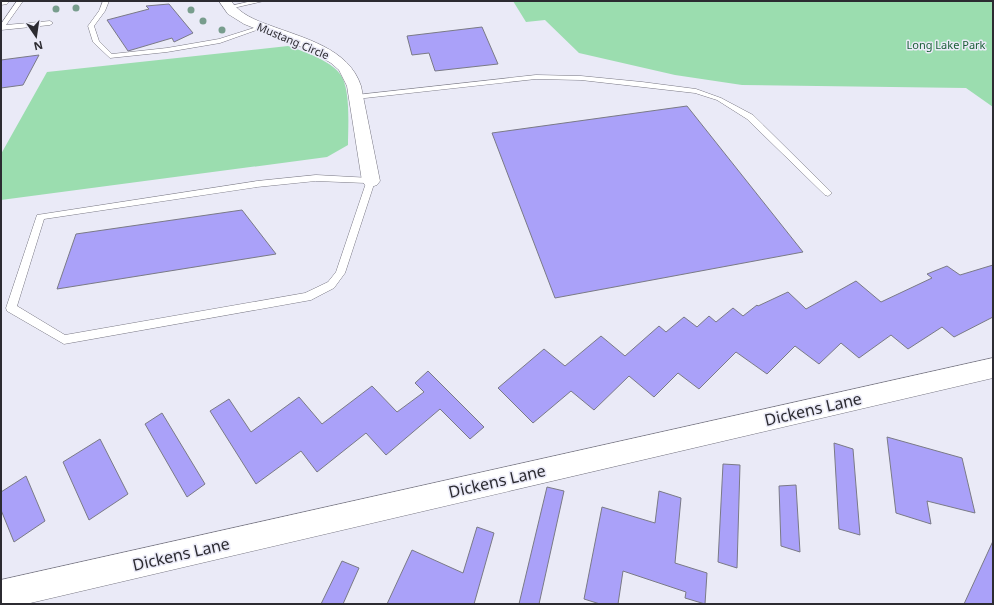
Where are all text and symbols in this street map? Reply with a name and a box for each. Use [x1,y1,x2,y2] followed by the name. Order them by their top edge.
[16,16,56,56] north arrow
[255,19,332,62] street label: Mustang Circle
[907,37,986,52] park label: Long Lake Park
[32,38,44,55] text: N
[762,387,864,431] street label: Dickens Lane
[446,459,548,503] street label: Dickens Lane
[130,532,232,576] street label: Dickens Lane

